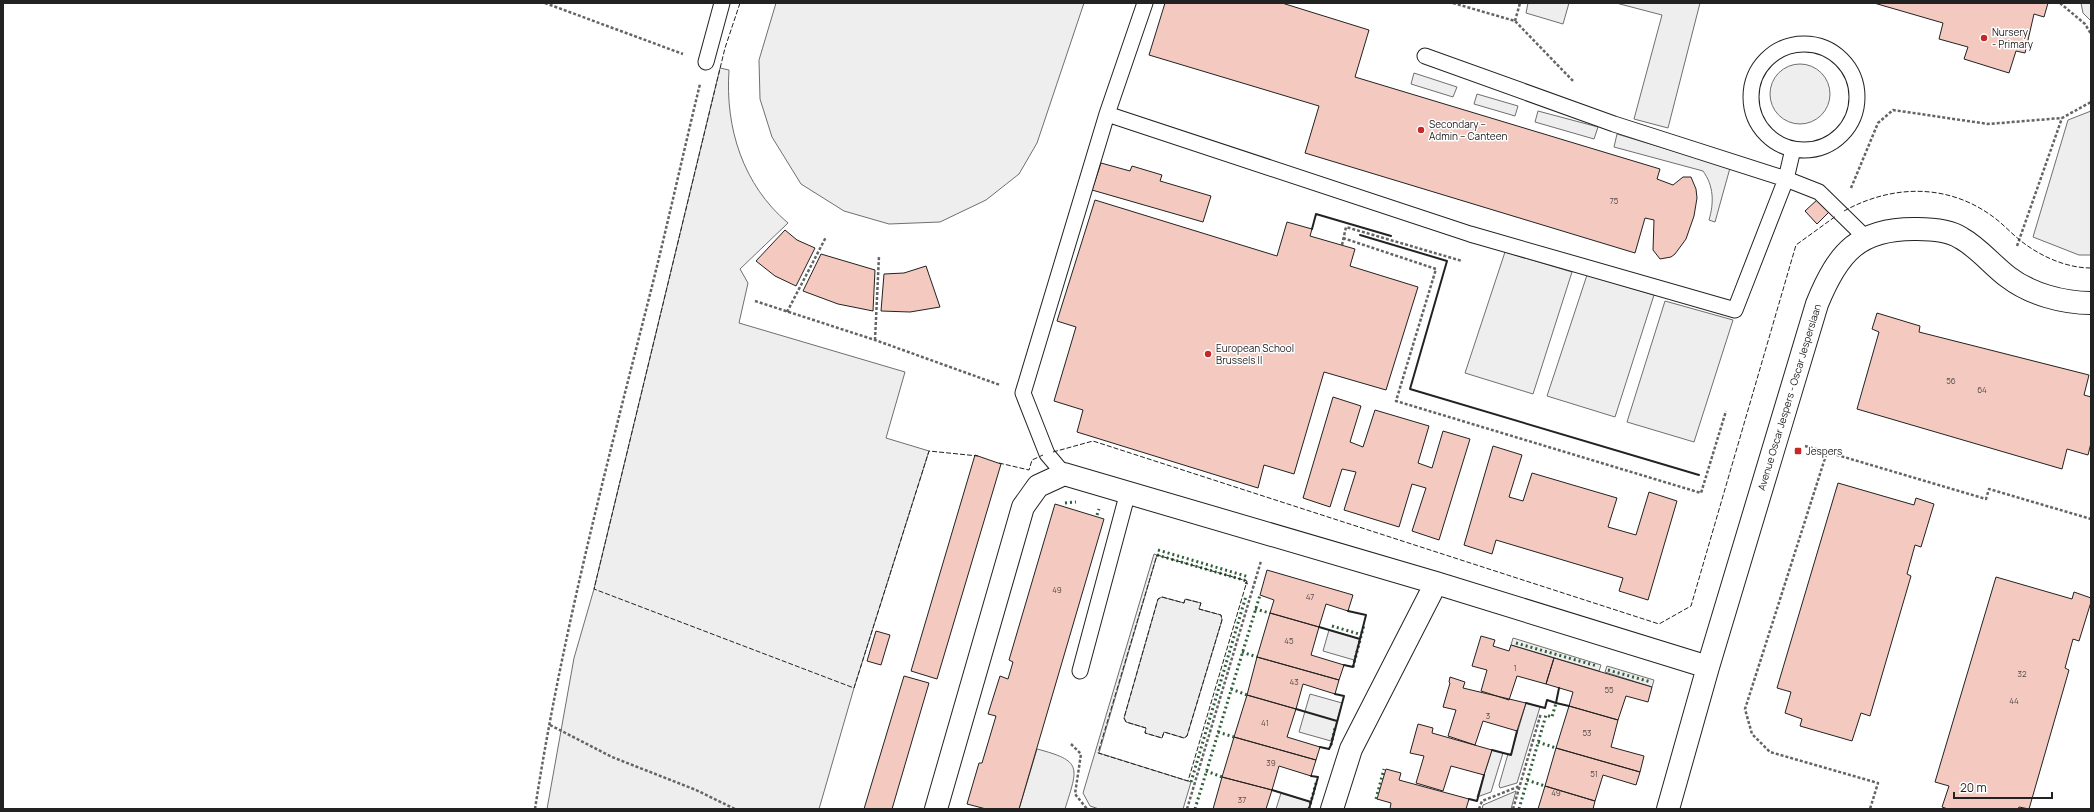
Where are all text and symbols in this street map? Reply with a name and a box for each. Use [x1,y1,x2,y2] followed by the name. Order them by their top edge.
[1992,25,2034,51] place label: Nursery - Primary
[1979,33,1989,43] marker: Nursery - Primary
[1429,117,1507,143] place label: Secondary – Admin – Canteen
[1416,125,1426,135] marker: Secondary – Admin – Canteen
[1610,195,1619,206] house number: 75
[1755,302,1823,492] street label: Avenue Oscar Jespers - Oscar Jesperslaan
[1216,341,1294,367] place label: European School Brussels II
[1203,349,1213,359] marker: European School Brussels II
[1946,375,1956,386] house number: 56
[1977,384,1987,395] house number: 64
[1806,445,1842,457] place label: Jespers
[1793,446,1803,456] marker: Jespers
[1052,584,1062,595] house number: 49
[1306,591,1314,602] house number: 47
[1284,635,1294,646] house number: 45
[1513,662,1517,673] house number: 1
[2018,668,2027,679] house number: 32
[1289,676,1299,687] house number: 43
[1604,684,1614,695] house number: 55
[2009,695,2019,706] house number: 44
[1486,710,1490,721] house number: 3
[1261,717,1269,728] house number: 41
[1582,727,1592,738] house number: 53
[1266,757,1276,768] house number: 39
[1590,768,1598,779] house number: 51
[1954,774,2052,800] scale bar
[1960,779,1987,796] text: 20 m
[1551,787,1561,798] house number: 49
[1238,794,1246,805] house number: 37

